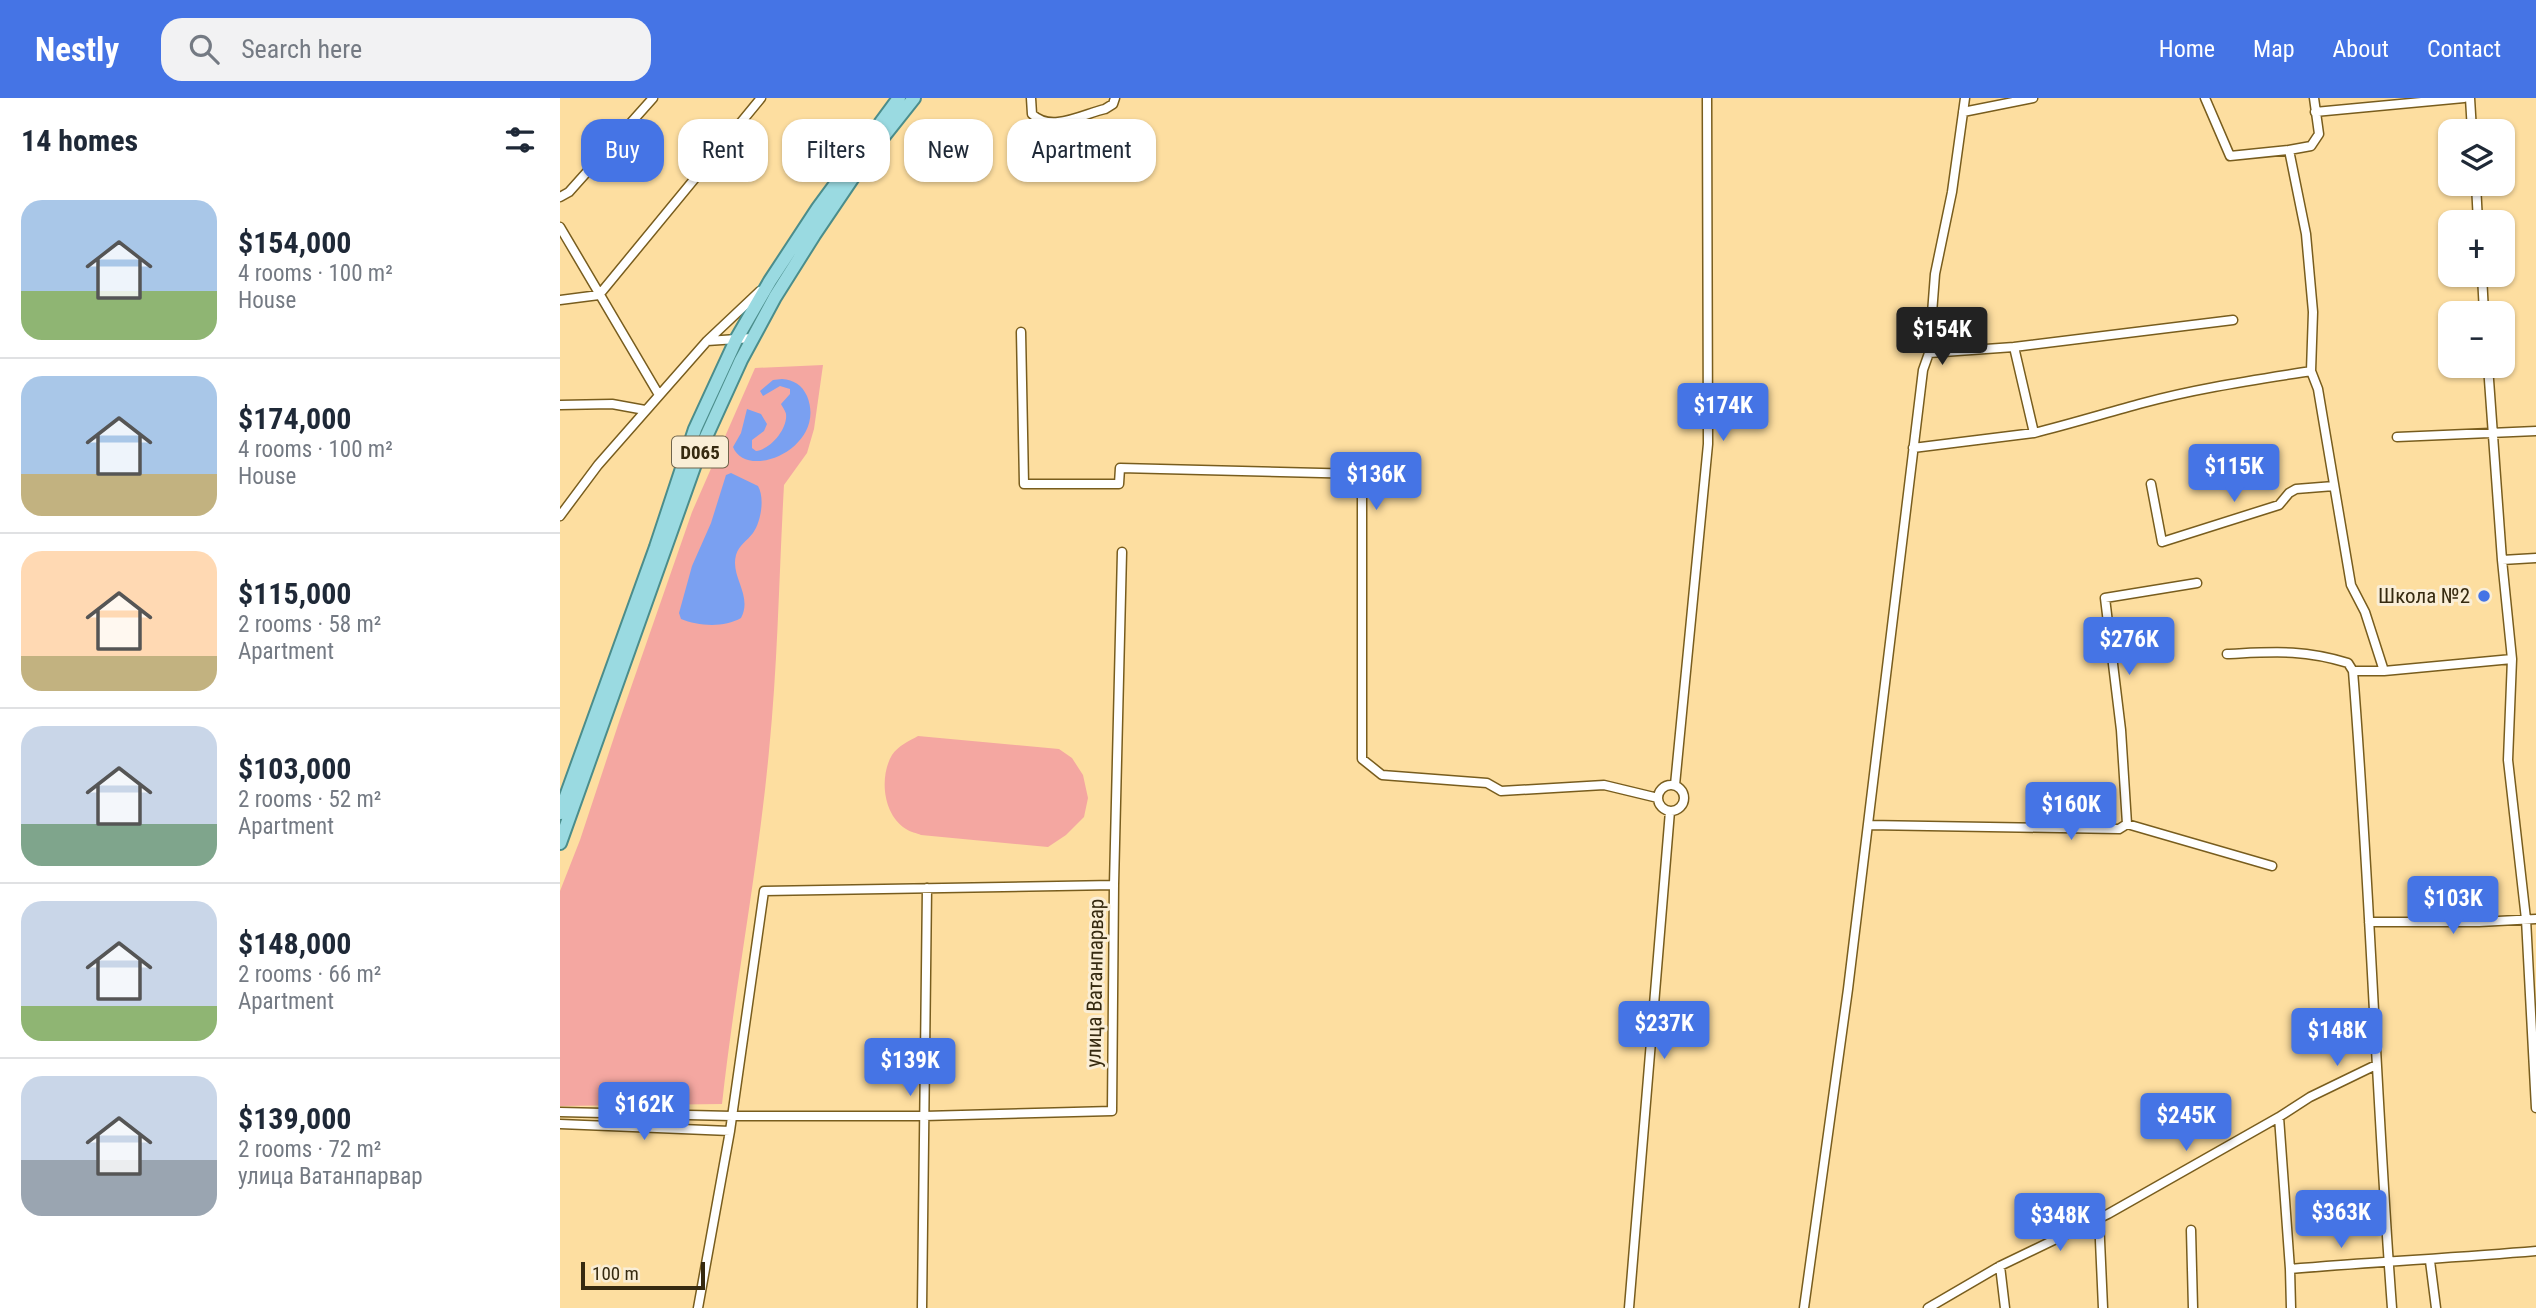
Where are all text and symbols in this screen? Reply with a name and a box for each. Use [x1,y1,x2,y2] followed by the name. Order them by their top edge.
[161,18,651,81] search box
[35,30,119,69] text: Nestly
[185,30,223,68] icon: search
[241,34,362,64] text: Search here
[2159,35,2215,63] text: Home
[2253,35,2295,63] text: Map
[2333,35,2389,63] text: About
[2427,35,2501,63] text: Contact
[581,119,664,182] chip: Buy
[678,119,768,182] chip: Rent
[782,119,890,182] chip: Filters
[904,119,993,182] chip: New
[1007,119,1156,182] chip: Apartment
[2438,119,2515,378] map controls
[2438,119,2515,196] button: layers
[501,121,539,159] icon: filters
[21,123,138,158] text: 14 homes
[2438,210,2515,287] button: +
[238,225,351,260] text: $154,000
[77,228,161,312] icon: home
[238,260,393,287] text: 4 rooms · 100 m²
[238,287,296,314] text: House
[2438,301,2515,378] button: −
[1893,308,1991,367] pin: $154K
[1912,316,1972,343] text: $154K
[1674,384,1772,443] pin: $174K
[1693,392,1753,419] text: $174K
[238,401,351,436] text: $174,000
[77,404,161,488] icon: home
[238,436,393,463] text: 4 rooms · 100 m²
[672,436,728,468] road number: D065
[2185,444,2283,504] pin: $115K
[1327,452,1425,512] pin: $136K
[2204,453,2264,480] text: $115K
[1346,461,1406,488] text: $136K
[238,463,296,490] text: House
[238,576,351,611] text: $115,000
[77,579,161,663] icon: home
[2378,584,2470,608] place label: Школа №2
[2476,588,2492,604] marker: Школа №2
[238,611,381,638] text: 2 rooms · 58 m²
[2080,618,2178,677] pin: $276K
[2099,626,2159,653] text: $276K
[238,638,334,665] text: Apartment
[238,751,351,786] text: $103,000
[77,754,161,838] icon: home
[2022,782,2120,842] pin: $160K
[238,786,381,813] text: 2 rooms · 52 m²
[2041,791,2101,818] text: $160K
[238,813,334,840] text: Apartment
[2404,876,2502,936] pin: $103K
[2423,885,2483,912] text: $103K
[1082,898,1108,1068] street label: улица Ватанпарвар
[238,926,351,961] text: $148,000
[77,929,161,1013] icon: home
[238,961,381,988] text: 2 rooms · 66 m²
[238,988,334,1015] text: Apartment
[1615,1002,1713,1061] pin: $237K
[2288,1009,2386,1068] pin: $148K
[1634,1010,1694,1037] text: $237K
[2307,1017,2367,1044] text: $148K
[861,1038,959,1098] pin: $139K
[880,1047,940,1074] text: $139K
[595,1082,693,1142] pin: $162K
[614,1091,674,1118] text: $162K
[2137,1094,2235,1153] pin: $245K
[238,1101,351,1136] text: $139,000
[2156,1102,2216,1129] text: $245K
[77,1104,161,1188] icon: home
[238,1136,381,1163] text: 2 rooms · 72 m²
[238,1163,423,1190] text: улица Ватанпарвар
[2292,1190,2390,1250] pin: $363K
[2011,1194,2109,1253] pin: $348K
[2311,1199,2371,1226] text: $363K
[2030,1202,2090,1229] text: $348K
[581,1259,705,1291] scale bar
[592,1262,639,1285] text: 100 m

